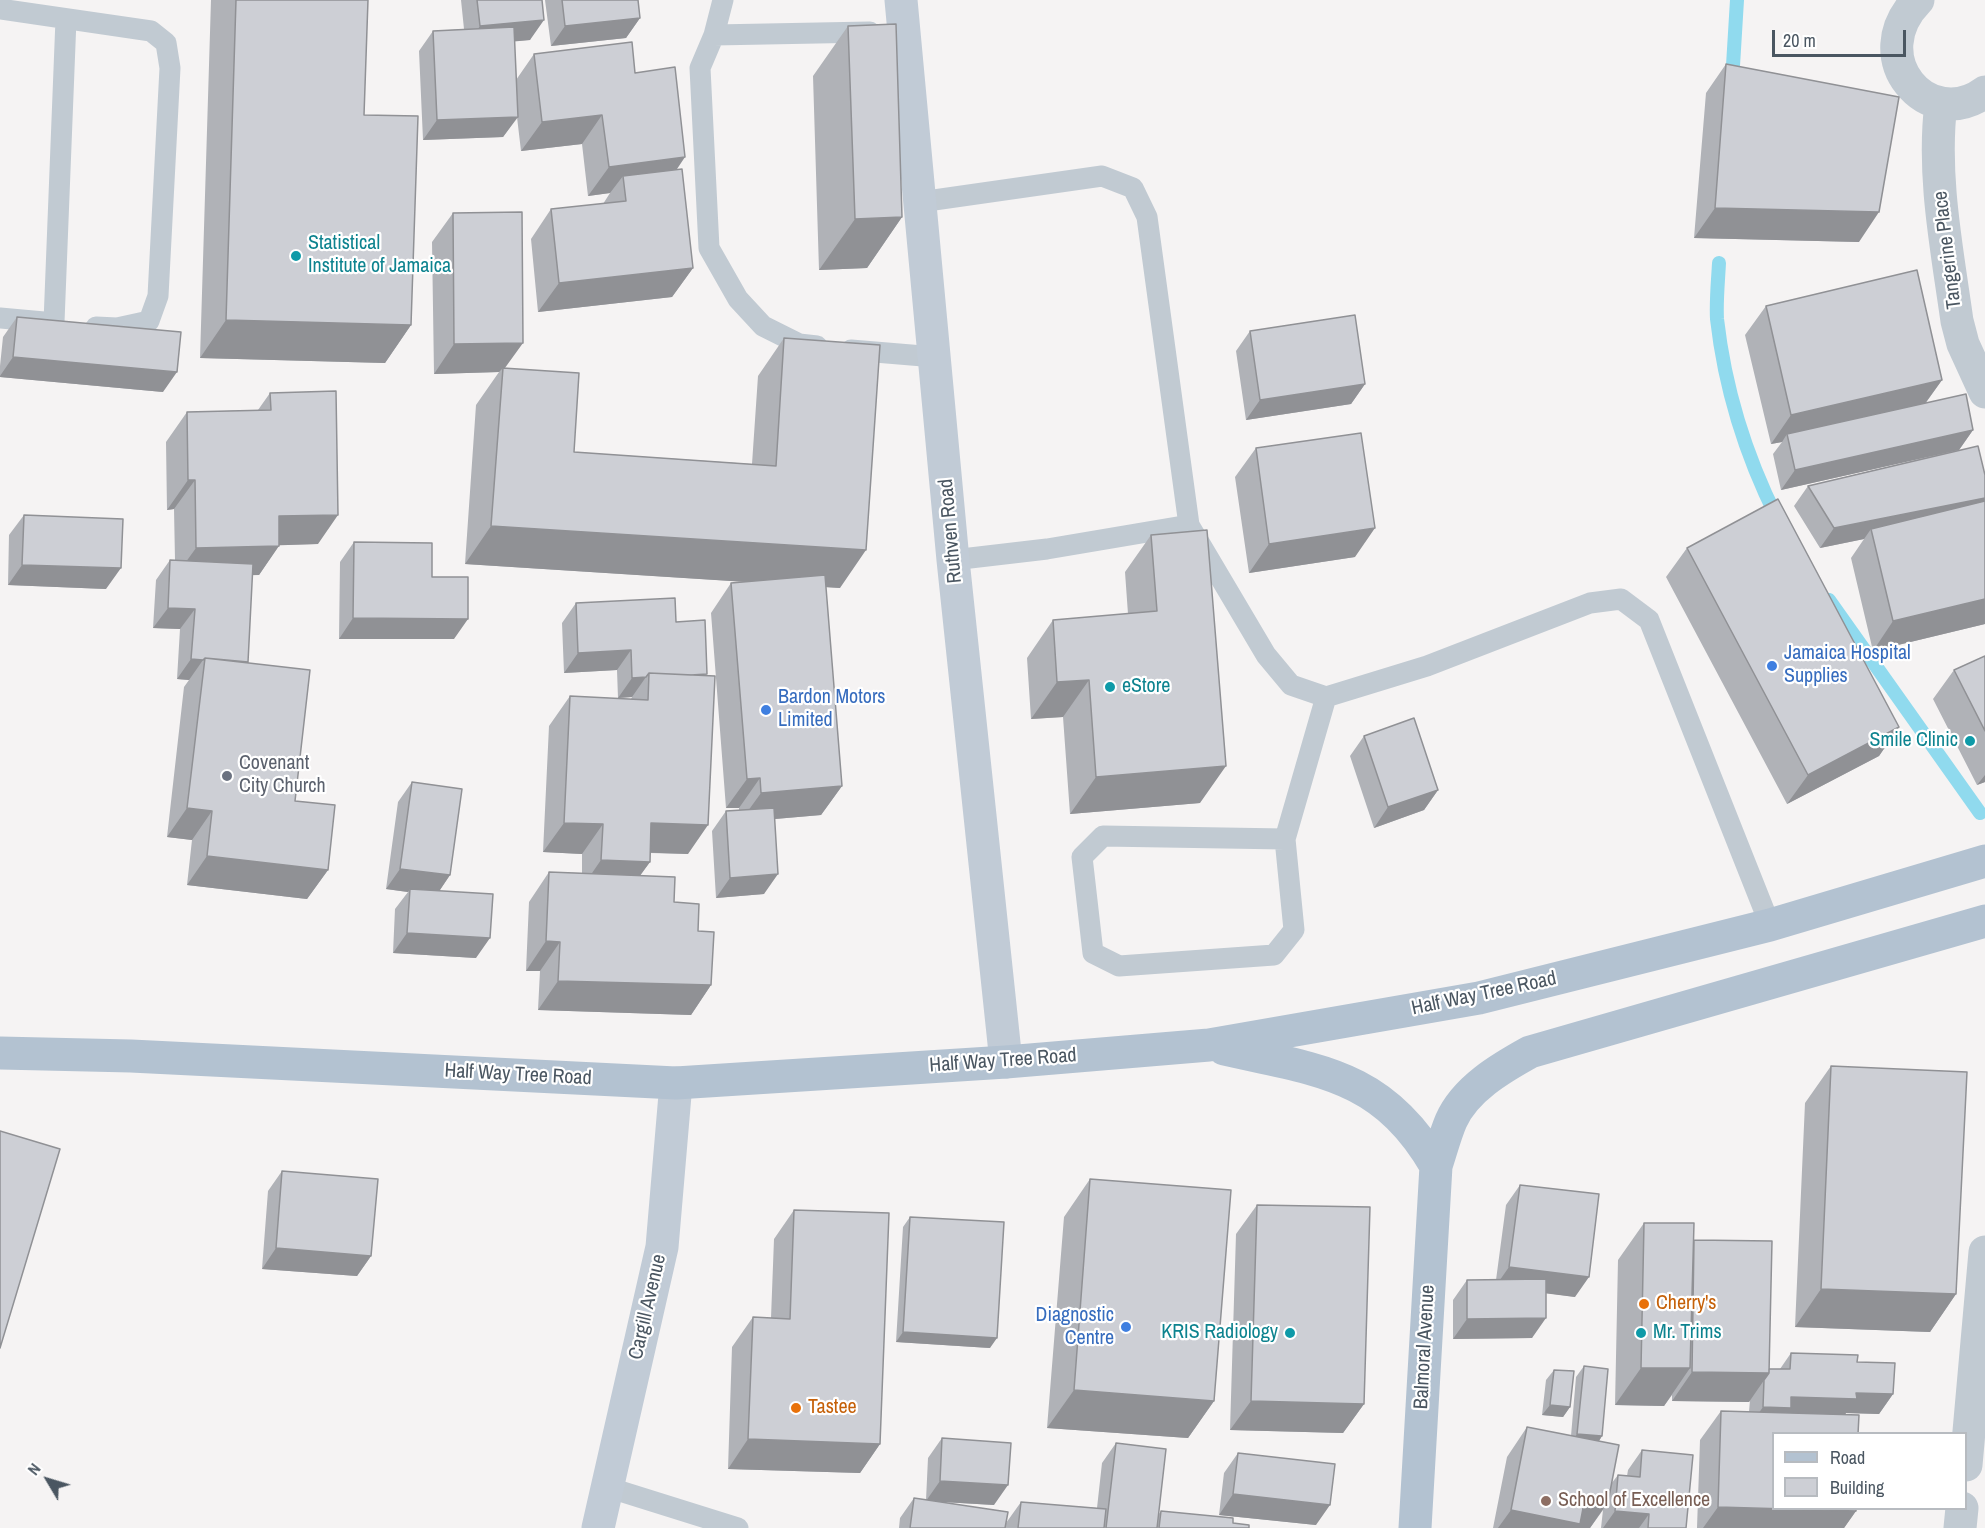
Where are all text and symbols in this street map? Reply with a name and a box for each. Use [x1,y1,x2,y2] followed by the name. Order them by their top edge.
[1775,18,1908,56] scale bar
[1783,28,1816,53] text: 20 m
[1929,190,1967,310] street label: Tangerine Place
[308,232,451,279] place label: Statistical Institute of Jamaica
[289,249,303,263] marker: Statistical Institute of Jamaica
[934,478,968,584] street label: Ruthven Road
[1784,642,1911,689] place label: Jamaica Hospital Supplies
[1765,659,1779,673] marker: Jamaica Hospital Supplies
[1122,675,1170,699] place label: eStore
[1103,680,1117,694] marker: eStore
[778,686,886,733] place label: Bardon Motors Limited
[759,703,773,717] marker: Bardon Motors Limited
[1870,729,1958,753] place label: Smile Clinic
[1963,734,1977,748] marker: Smile Clinic
[239,752,326,799] place label: Covenant City Church
[220,769,234,783] marker: Covenant City Church
[1409,967,1559,1021] street label: Half Way Tree Road
[929,1044,1077,1078] street label: Half Way Tree Road
[444,1059,592,1091] street label: Half Way Tree Road
[624,1252,672,1362] street label: Cargill Avenue
[1410,1284,1440,1410] street label: Balmoral Avenue
[1656,1292,1717,1316] place label: Cherry's
[1637,1297,1651,1311] marker: Cherry's
[1036,1304,1114,1351] place label: Diagnostic Centre
[1119,1320,1133,1334] marker: Diagnostic Centre
[1161,1321,1278,1345] place label: KRIS Radiology
[1653,1321,1722,1345] place label: Mr. Trims
[1283,1326,1297,1340] marker: KRIS Radiology
[1634,1326,1648,1340] marker: Mr. Trims
[808,1396,857,1420] place label: Tastee
[789,1401,803,1415] marker: Tastee
[1772,1432,1967,1510] legend
[1830,1445,1865,1470] text: Road
[18,1450,78,1510] north arrow
[22,1458,45,1479] text: N
[1830,1475,1884,1500] text: Building
[1558,1489,1710,1513] place label: School of Excellence
[1539,1494,1553,1508] marker: School of Excellence

